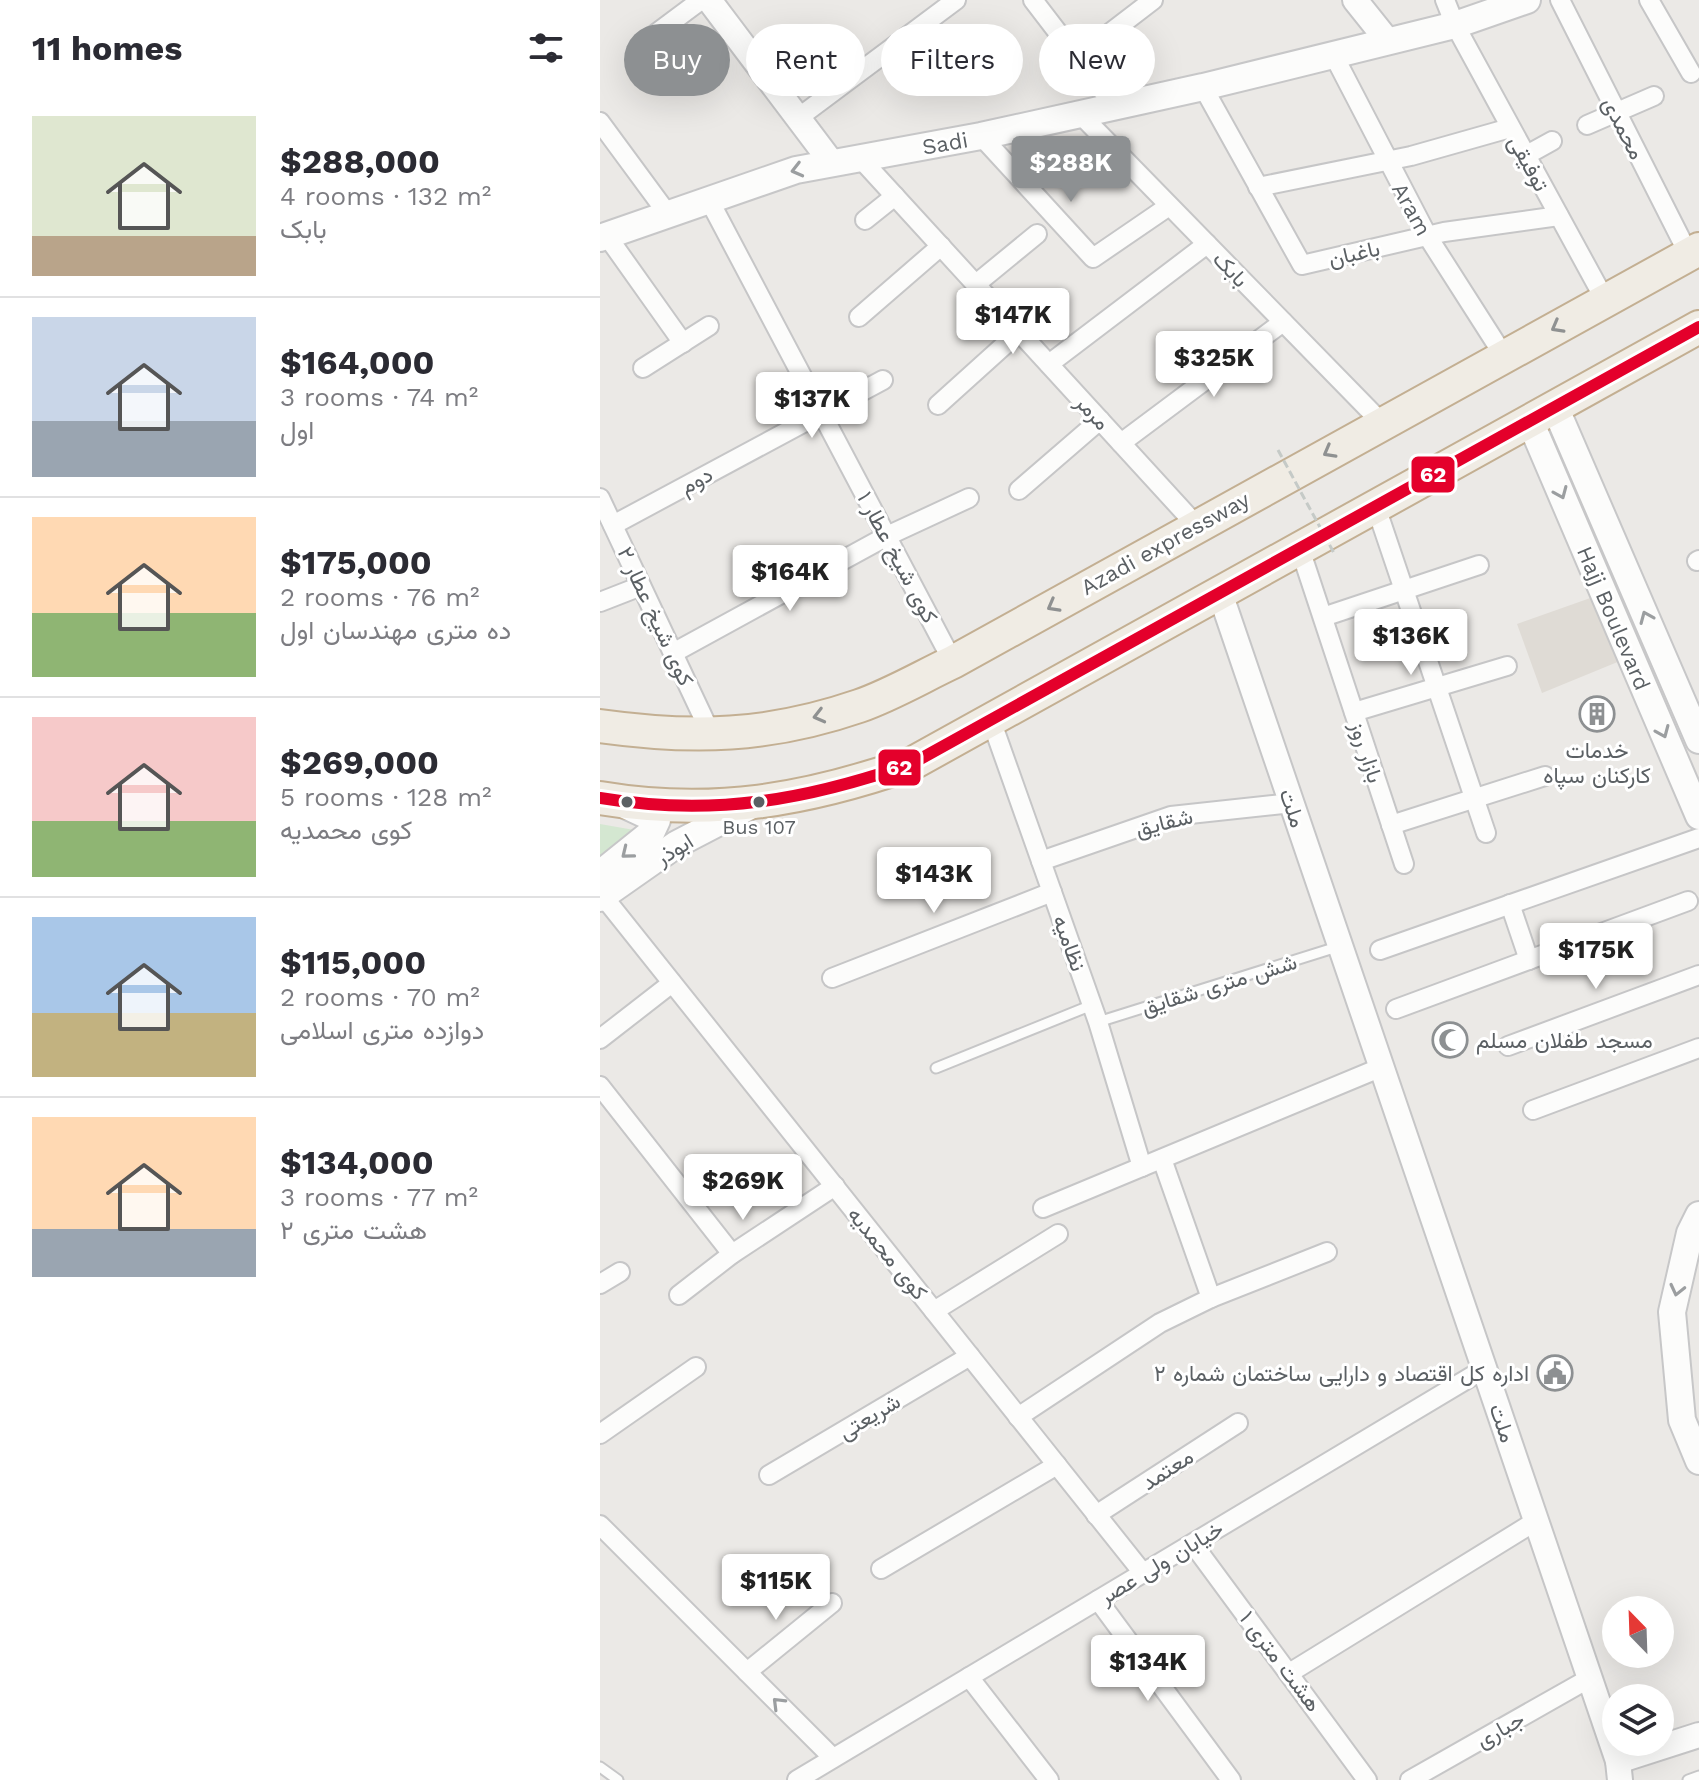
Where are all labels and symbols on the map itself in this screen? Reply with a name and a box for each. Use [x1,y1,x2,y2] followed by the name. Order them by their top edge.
[1596,93,1650,164] street label: محمدی
[920,127,970,160] street label: Sadi
[1502,131,1554,196] street label: توفیقی
[1015,136,1127,204] pin: $288K
[791,161,805,178] one-way arrow
[1387,178,1436,240] street label: Aram
[1326,235,1382,272] street label: باغبان
[1208,246,1253,292] street label: بابک
[957,288,1069,356] pin: $147K
[1551,317,1566,333] one-way arrow
[1158,331,1270,399] pin: $325K
[756,372,868,440] pin: $137K
[1069,389,1115,436] street label: مرمر
[1323,442,1338,458] one-way arrow
[1410,455,1456,494] line badge: 62
[676,461,718,501] street label: دوم
[1420,462,1446,487] text: 62
[1551,485,1567,499] one-way arrow
[1077,486,1254,600] street label: Azadi expressway
[851,487,943,628] street label: کوی شیخ عطار ۱
[1572,542,1655,694] street label: Hajj Boulevard
[611,543,699,691] street label: کوی شیخ عطار ۲
[734,545,846,613] pin: $164K
[1047,596,1062,612] one-way arrow
[1355,609,1467,677] pin: $136K
[1639,611,1655,625] one-way arrow
[1578,695,1616,733] building icon: خدمات کارکنان سپاه
[812,707,826,724] one-way arrow
[1344,717,1388,786] street label: بازار روز
[1654,724,1670,738] one-way arrow
[1543,738,1651,790] place label: خدمات کارکنان سپاه
[877,748,922,787] line badge: 62
[886,755,912,780] text: 62
[1274,786,1311,831] street label: ملت
[619,794,635,810] unlabelled marker
[751,794,767,810] marker: Bus 107
[1133,803,1195,843] street label: شقایق
[722,815,796,839] place label: Bus 107
[650,828,698,872] street label: ابوذر
[621,843,636,858] one-way arrow
[878,847,990,915] pin: $143K
[1048,912,1091,975] street label: نظامیه
[1540,923,1652,991] pin: $175K
[1138,949,1300,1021] street label: شش متری شقایق
[1431,1021,1469,1059] mosque icon: مسجد طفلان مسلم
[1476,1028,1653,1055] place label: مسجد طفلان مسلم
[687,1154,799,1222] pin: $269K
[842,1202,933,1305] street label: کوی محمدیه
[1669,1282,1686,1296] one-way arrow
[1536,1354,1574,1392] public building icon: اداره کل اقتصاد و دارایی ساختمان شماره ۲
[1154,1361,1529,1387] place label: اداره کل اقتصاد و دارایی ساختمان شماره ۲
[834,1388,905,1445] street label: شریعتی
[1484,1401,1521,1446] street label: ملت
[1137,1444,1198,1495] street label: معتمد
[1094,1516,1228,1611] street label: خیابان ولی عصر
[720,1554,832,1622] pin: $115K
[1602,1596,1674,1668] north arrow
[1234,1606,1326,1717] street label: هشت متری ۱
[1092,1635,1204,1703] pin: $134K
[773,1698,787,1712] one-way arrow
[1472,1706,1529,1754] street label: جباری

